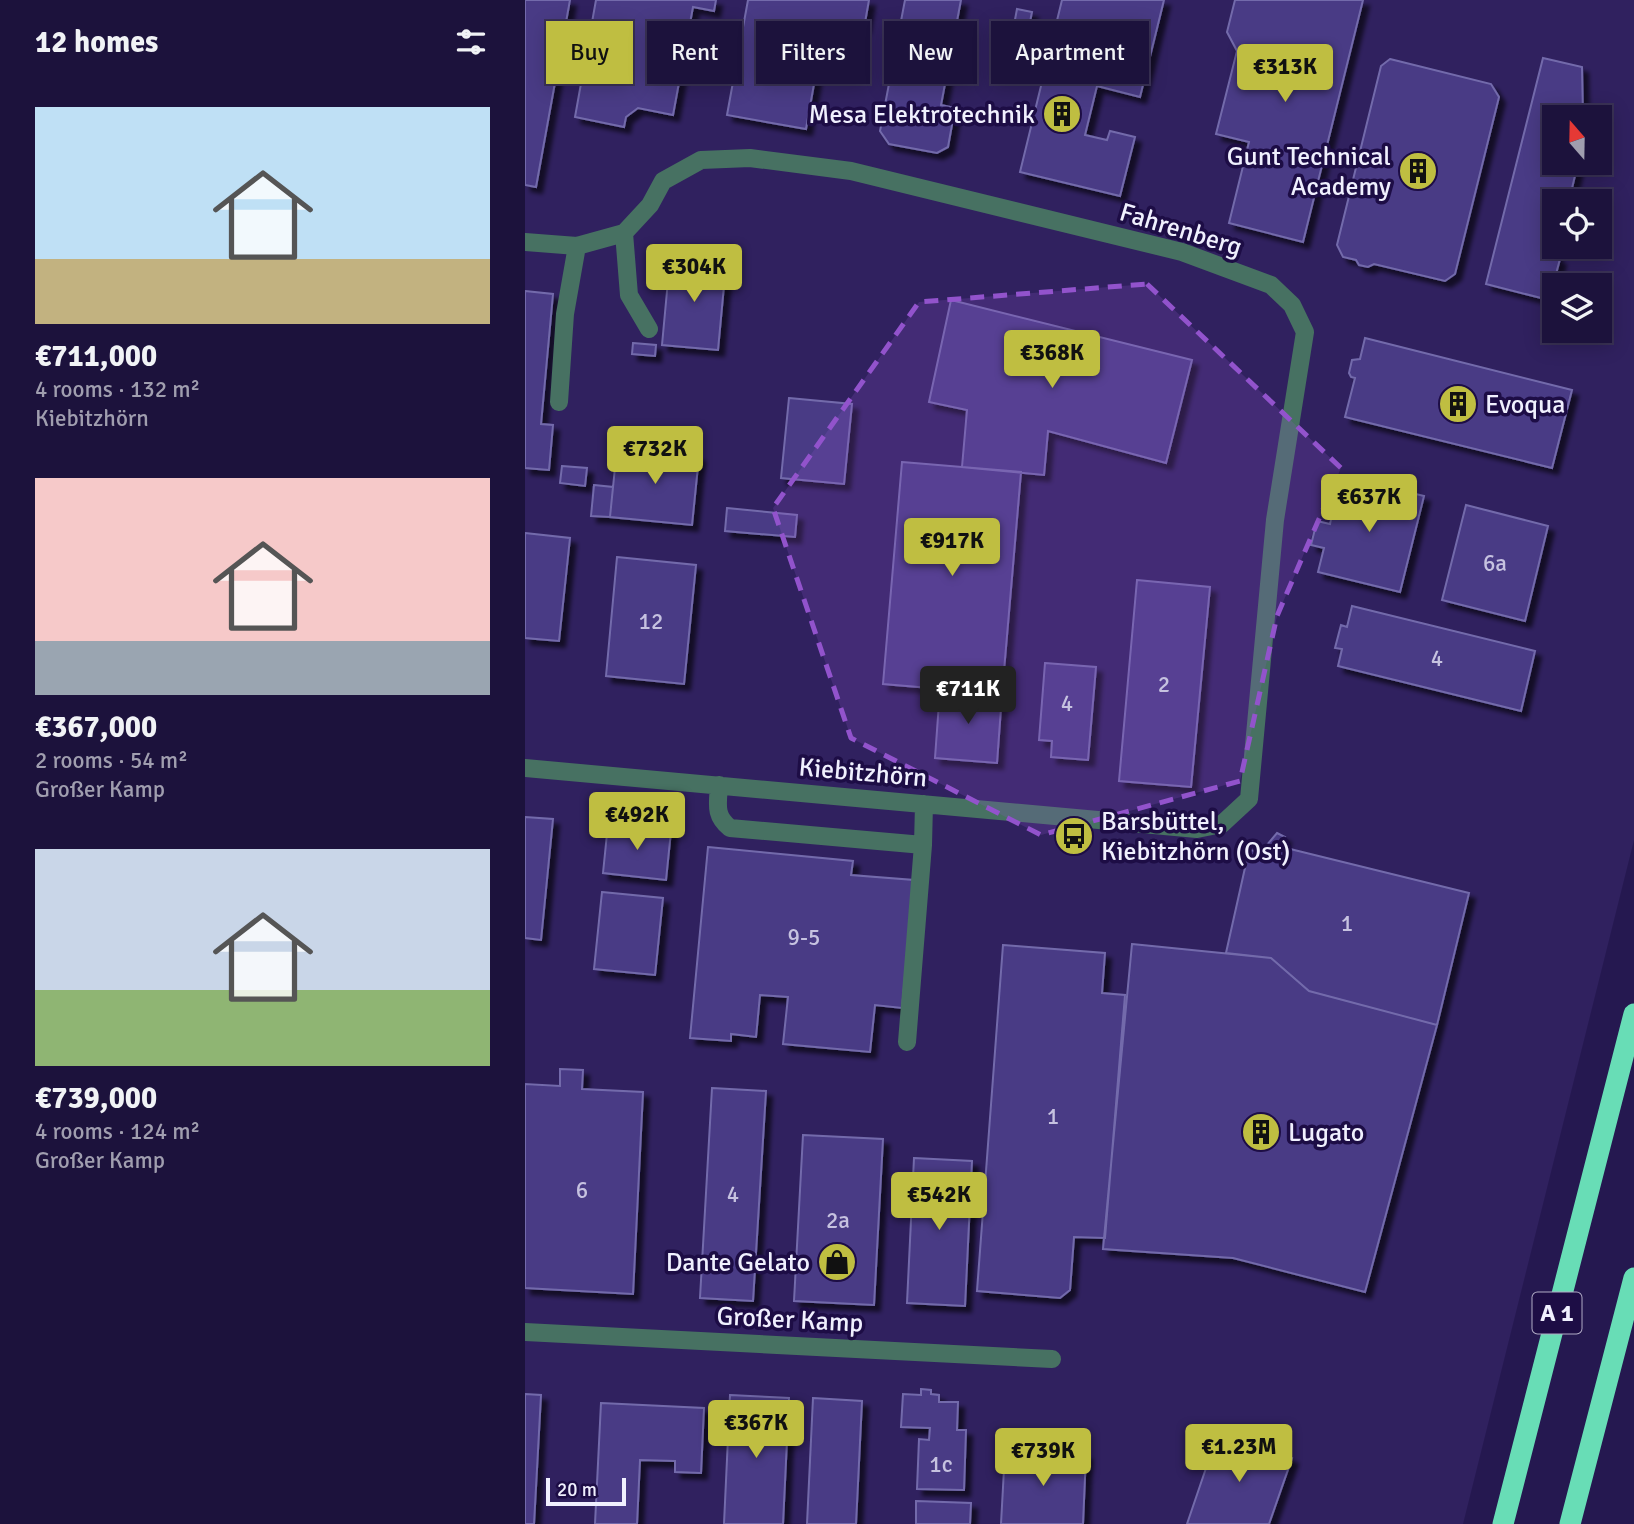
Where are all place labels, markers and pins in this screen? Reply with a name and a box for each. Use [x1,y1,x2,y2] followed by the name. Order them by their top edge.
[1236,44,1334,104] pin: €313K
[1041,93,1083,135] building icon: Mesa Elektrotechnik
[809,99,1035,131] place label: Mesa Elektrotechnik
[1227,141,1391,203] place label: Gunt Technical Academy
[1397,150,1439,192] building icon: Gunt Technical Academy
[645,244,743,304] pin: €304K
[1003,330,1101,390] pin: €368K
[1437,383,1479,425] building icon: Evoqua
[1485,389,1565,421] place label: Evoqua
[606,426,704,486] pin: €732K
[1320,475,1418,534] pin: €637K
[903,518,1001,578] pin: €917K
[919,666,1017,726] pin: €711K
[588,792,686,852] pin: €492K
[1101,806,1290,868] place label: Barsbüttel, Kiebitzhörn (Ost)
[1053,815,1095,857] bus stop icon: Barsbüttel, Kiebitzhörn (Ost)
[1240,1111,1282,1153] building icon: Lugato
[1288,1117,1364,1149] place label: Lugato
[890,1172,988,1232] pin: €542K
[816,1241,858,1283] shop icon: Dante Gelato
[666,1247,810,1279] place label: Dante Gelato
[707,1400,805,1460] pin: €367K
[1182,1424,1296,1484] pin: €1.23M
[994,1428,1092,1488] pin: €739K

